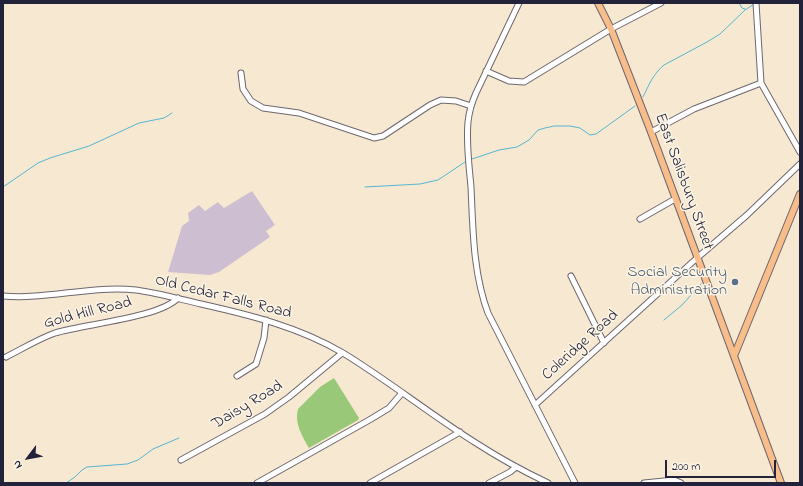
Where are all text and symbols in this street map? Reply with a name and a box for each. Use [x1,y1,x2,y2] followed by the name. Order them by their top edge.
[649,111,717,253] street label: East Salisbury Street
[627,263,727,301] place label: Social Security Administration
[153,272,293,324] street label: Old Cedar Falls Road
[730,277,740,287] marker: Social Security Administration
[42,294,134,334] street label: Gold Hill Road
[539,307,623,385] street label: Coleridge Road
[209,377,287,435] street label: Daisy Road
[8,438,48,478] north arrow
[667,452,778,478] scale bar
[9,457,27,472] text: N
[672,458,701,476] text: 200 m

